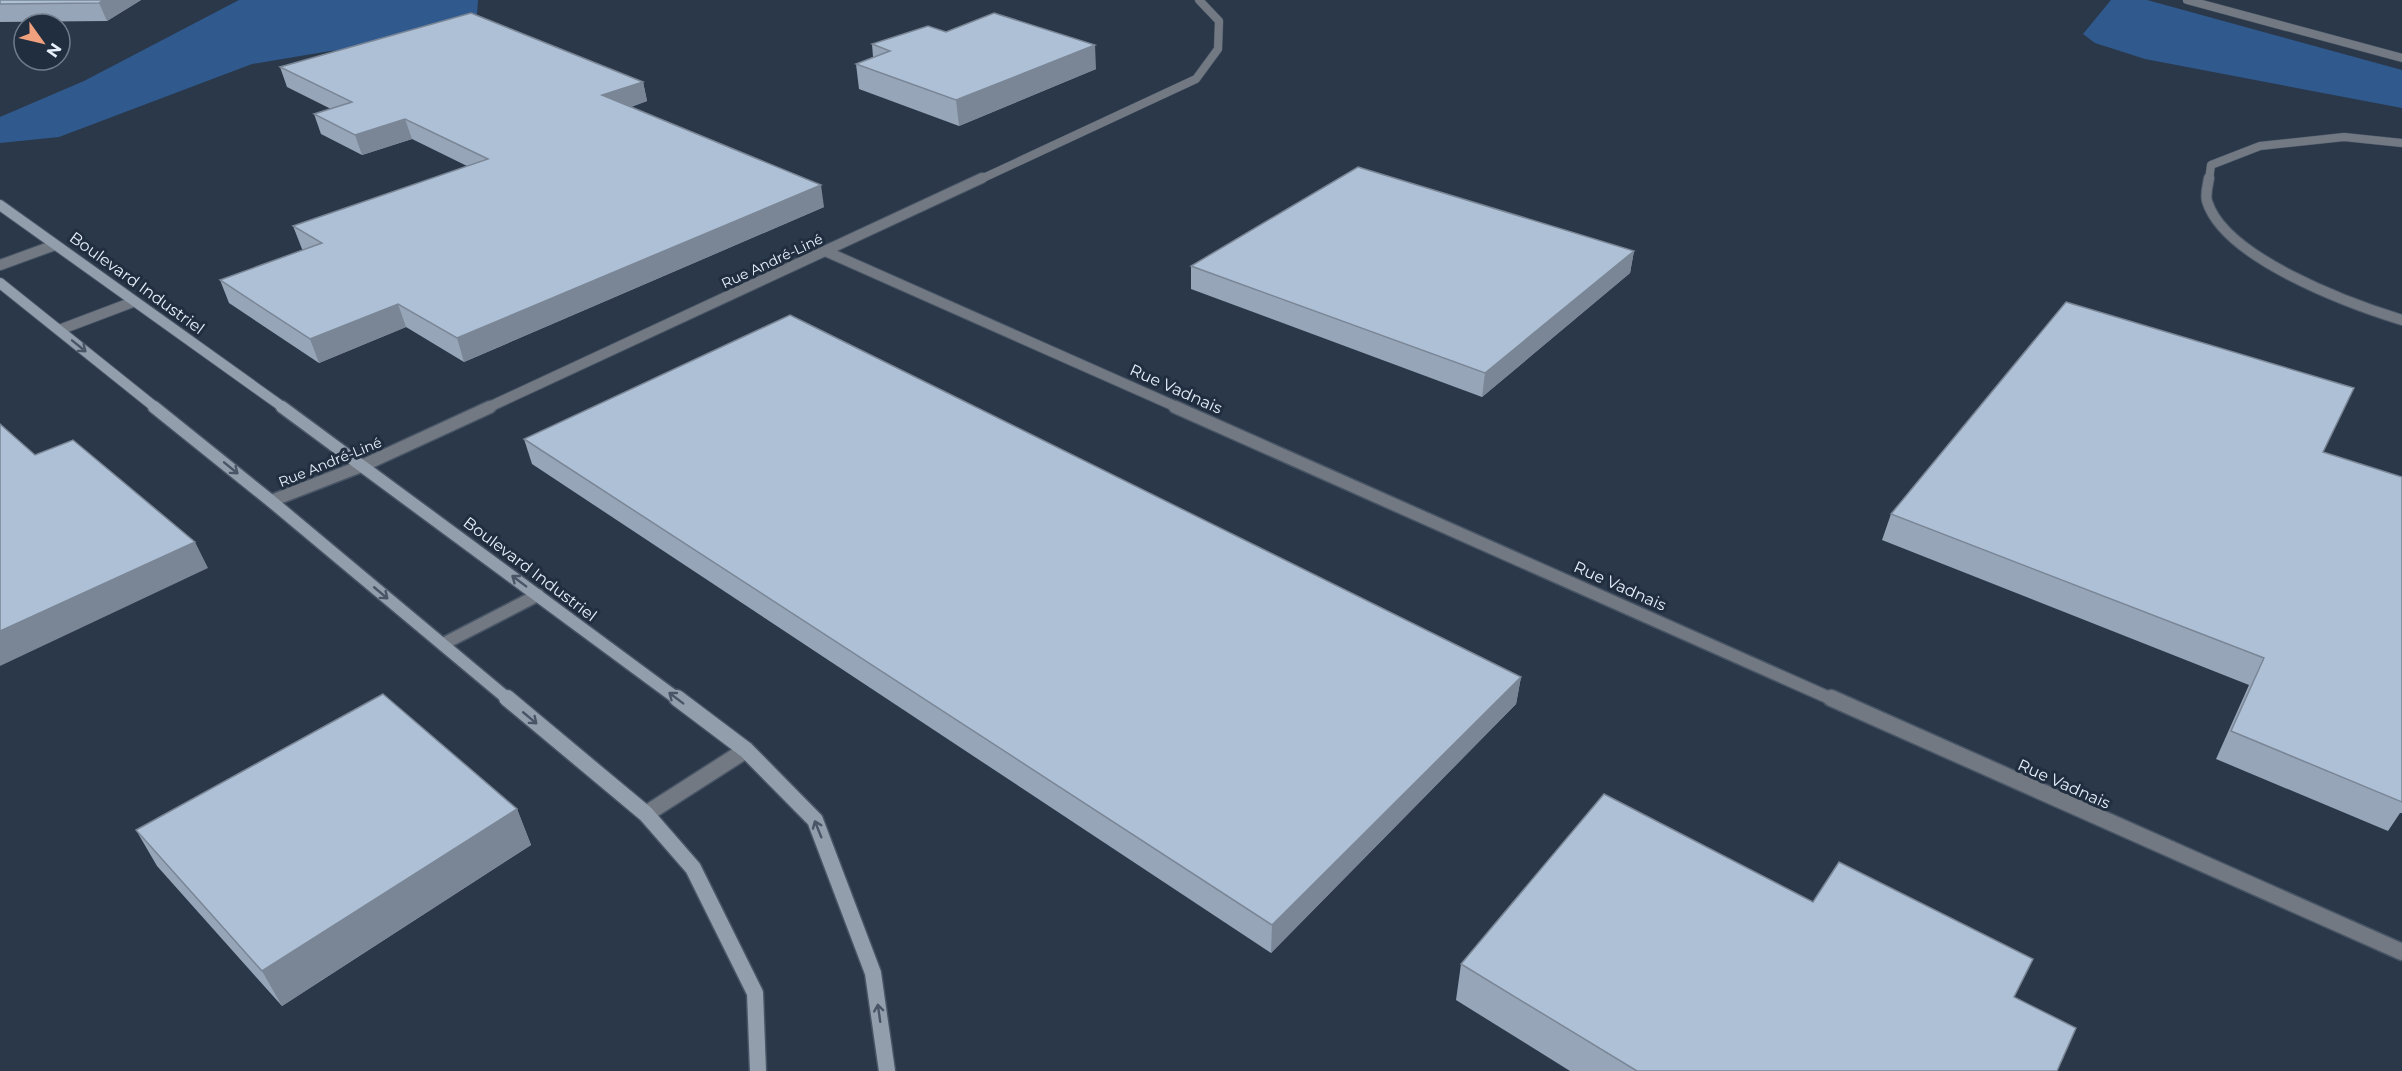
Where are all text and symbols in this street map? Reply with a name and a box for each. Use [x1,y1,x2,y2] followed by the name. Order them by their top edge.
[12,12,72,72] north arrow
[43,39,66,61] text: N
[66,228,208,338] street label: Boulevard Industriel
[718,230,826,292] street label: Rue André-Liné
[71,339,87,352] one-way arrow
[1127,360,1225,418] street label: Rue Vadnais
[276,433,384,491] street label: Rue André-Liné
[222,462,238,475] one-way arrow
[460,513,600,625] street label: Boulevard Industriel
[1571,557,1669,615] street label: Rue Vadnais
[512,575,528,588] one-way arrow
[373,586,389,599] one-way arrow
[668,692,684,704] one-way arrow
[522,711,538,724] one-way arrow
[2015,755,2113,813] street label: Rue Vadnais
[812,820,823,838] one-way arrow
[873,1004,884,1024] one-way arrow

